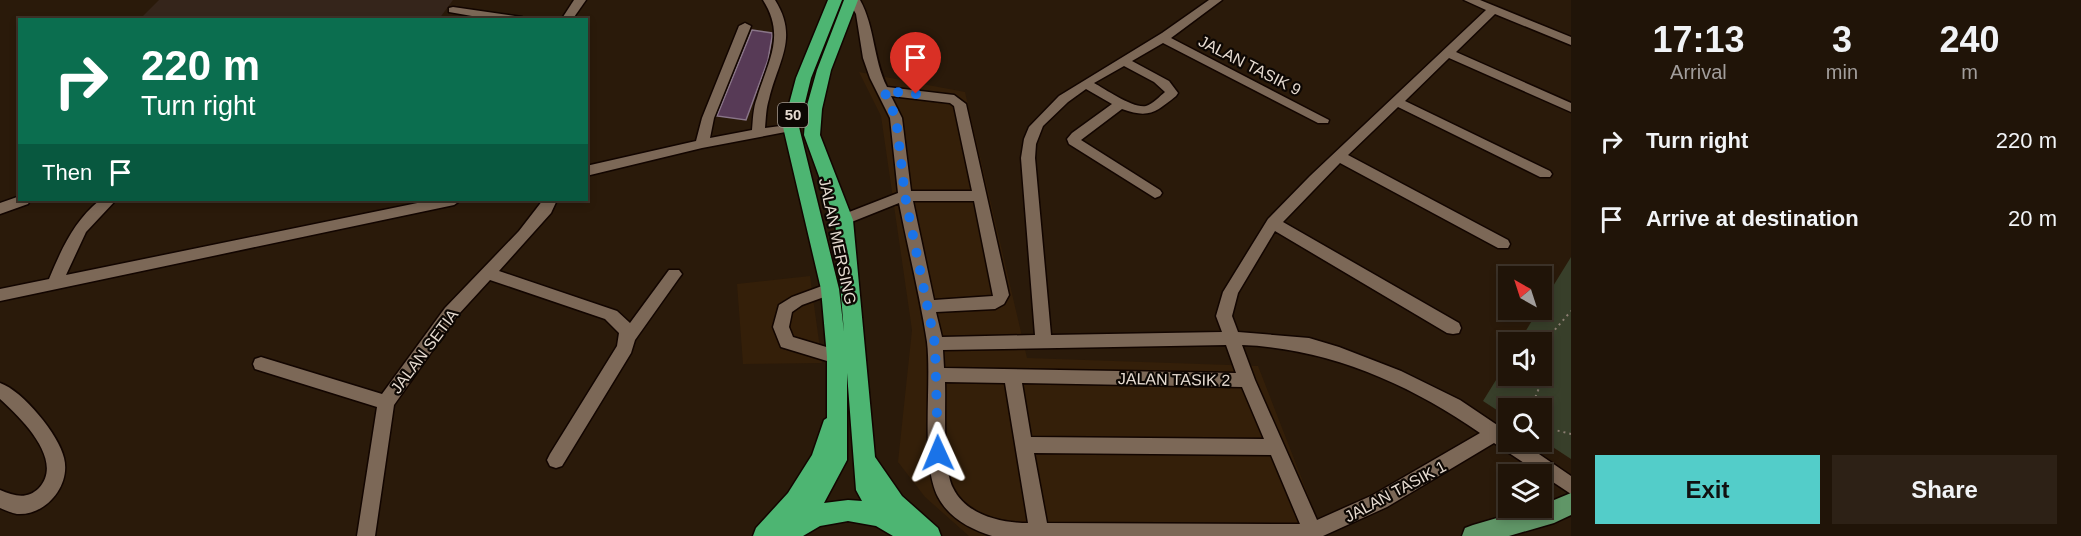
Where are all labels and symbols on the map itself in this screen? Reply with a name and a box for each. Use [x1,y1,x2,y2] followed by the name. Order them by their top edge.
[890,32,941,94] pin
[1196,32,1304,99] street label: JALAN TASIK 9
[778,103,808,127] road number: 50
[816,176,859,306] street label: JALAN MERSING
[1498,266,1552,320] north arrow
[387,306,462,397] street label: JALAN SETIA
[1118,370,1230,389] street label: JALAN TASIK 2
[906,421,970,485] position arrow
[1342,458,1449,525] street label: JALAN TASIK 1

